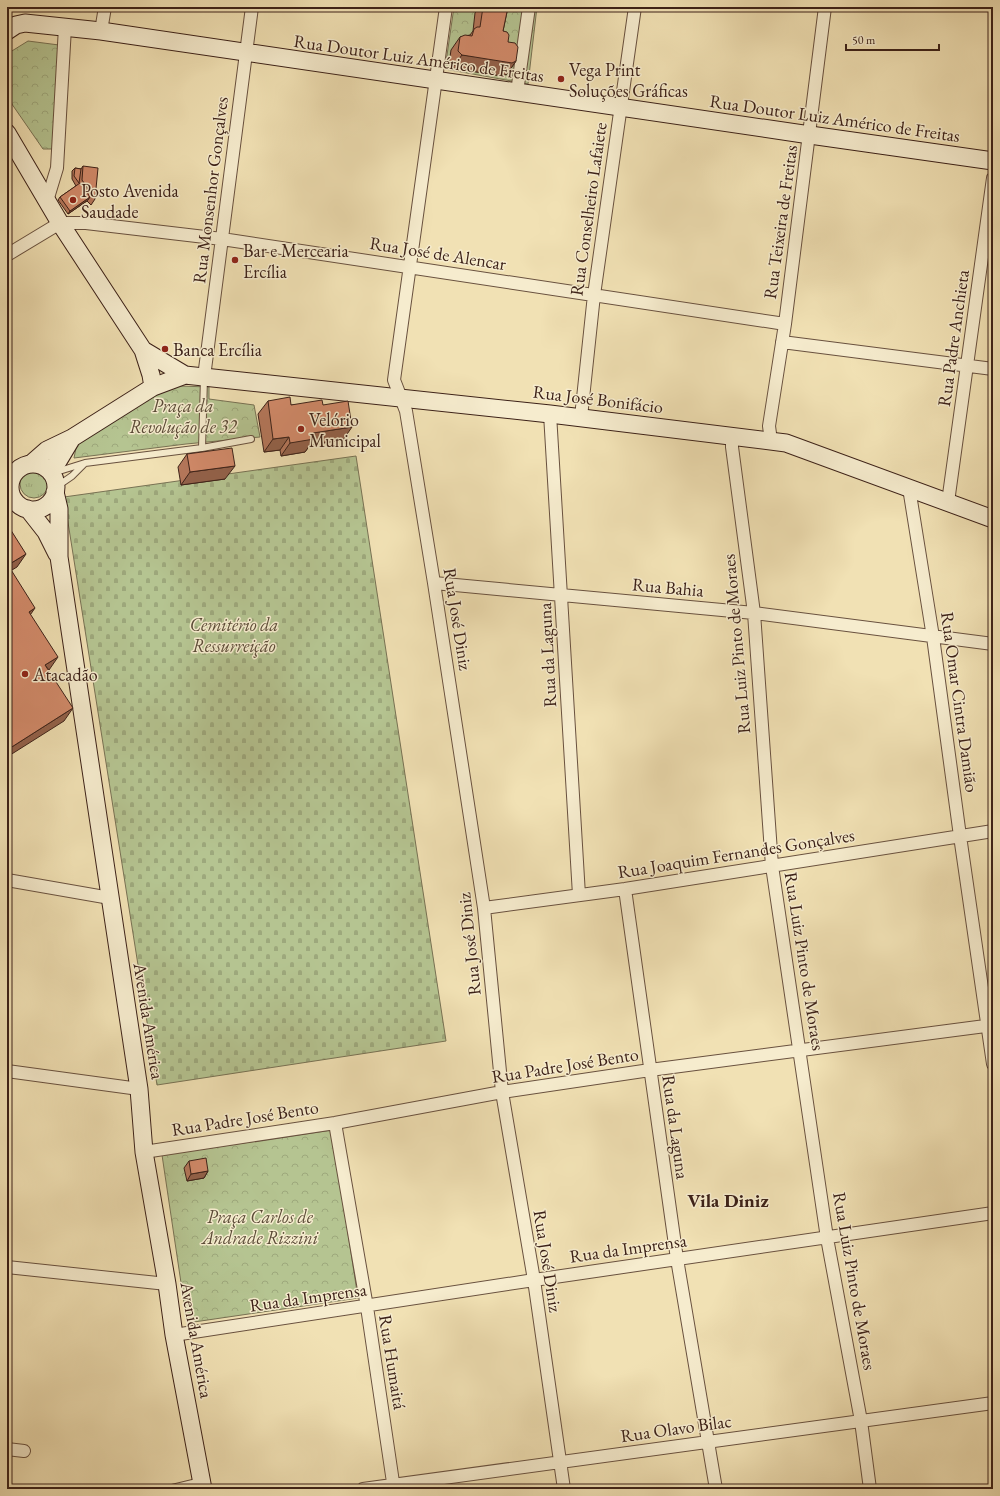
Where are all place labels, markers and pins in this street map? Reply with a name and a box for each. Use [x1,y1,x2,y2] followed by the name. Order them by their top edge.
[569,58,688,102] place label: Vega Print Soluções Gráficas
[556,74,566,84] marker: Vega Print Soluções Gráficas
[81,179,180,223] place label: Posto Avenida Saudade
[68,195,78,205] marker: Posto Avenida Saudade
[243,239,349,283] place label: Bar e Mercearia Ercília
[230,255,240,265] marker: Bar e Mercearia Ercília
[173,338,263,361] place label: Banca Ercília
[160,344,170,354] marker: Banca Ercília
[309,408,381,452] place label: Velório Municipal
[296,424,306,434] marker: Velório Municipal
[32,663,98,686] place label: Atacadão
[20,669,30,679] marker: Atacadão

